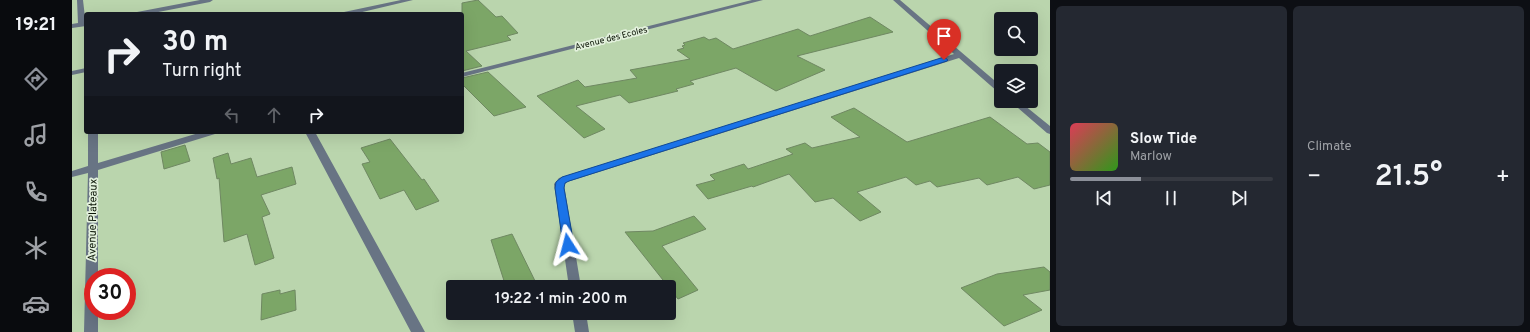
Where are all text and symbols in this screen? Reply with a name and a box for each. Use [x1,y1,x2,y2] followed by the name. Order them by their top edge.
[994,12,1038,108] map controls
[994,12,1038,56] button: search
[16,14,56,37] text: 19:21
[927,19,961,60] pin
[574,24,649,53] street label: Avenue des Ecoles
[162,25,228,61] text: 30 m
[933,25,955,47] icon: arrive
[96,28,148,80] icon: right
[162,60,242,83] text: Turn right
[994,64,1038,108] button: layers
[22,65,50,93] icon: directions
[221,104,243,126] icon: left
[263,104,285,126] icon: ahead
[305,104,327,126] icon: right
[22,121,50,149] icon: music
[1130,130,1197,149] text: Slow Tide
[1307,139,1352,155] text: Climate
[1130,149,1172,165] text: Marlow
[1374,159,1443,196] text: 21.5°
[1307,164,1321,191] text: −
[1496,164,1510,191] text: +
[22,178,50,206] icon: phone
[85,178,101,261] street label: Avenue Plateaux
[1093,187,1115,209] icon: previous
[1160,187,1182,209] icon: pause
[1228,187,1250,209] icon: next
[547,224,589,266] position arrow
[22,234,50,262] icon: climate
[84,268,136,320] speed limit sign: 30
[22,290,50,318] icon: car
[495,290,627,309] text: 19:22 · 1 min · 200 m

